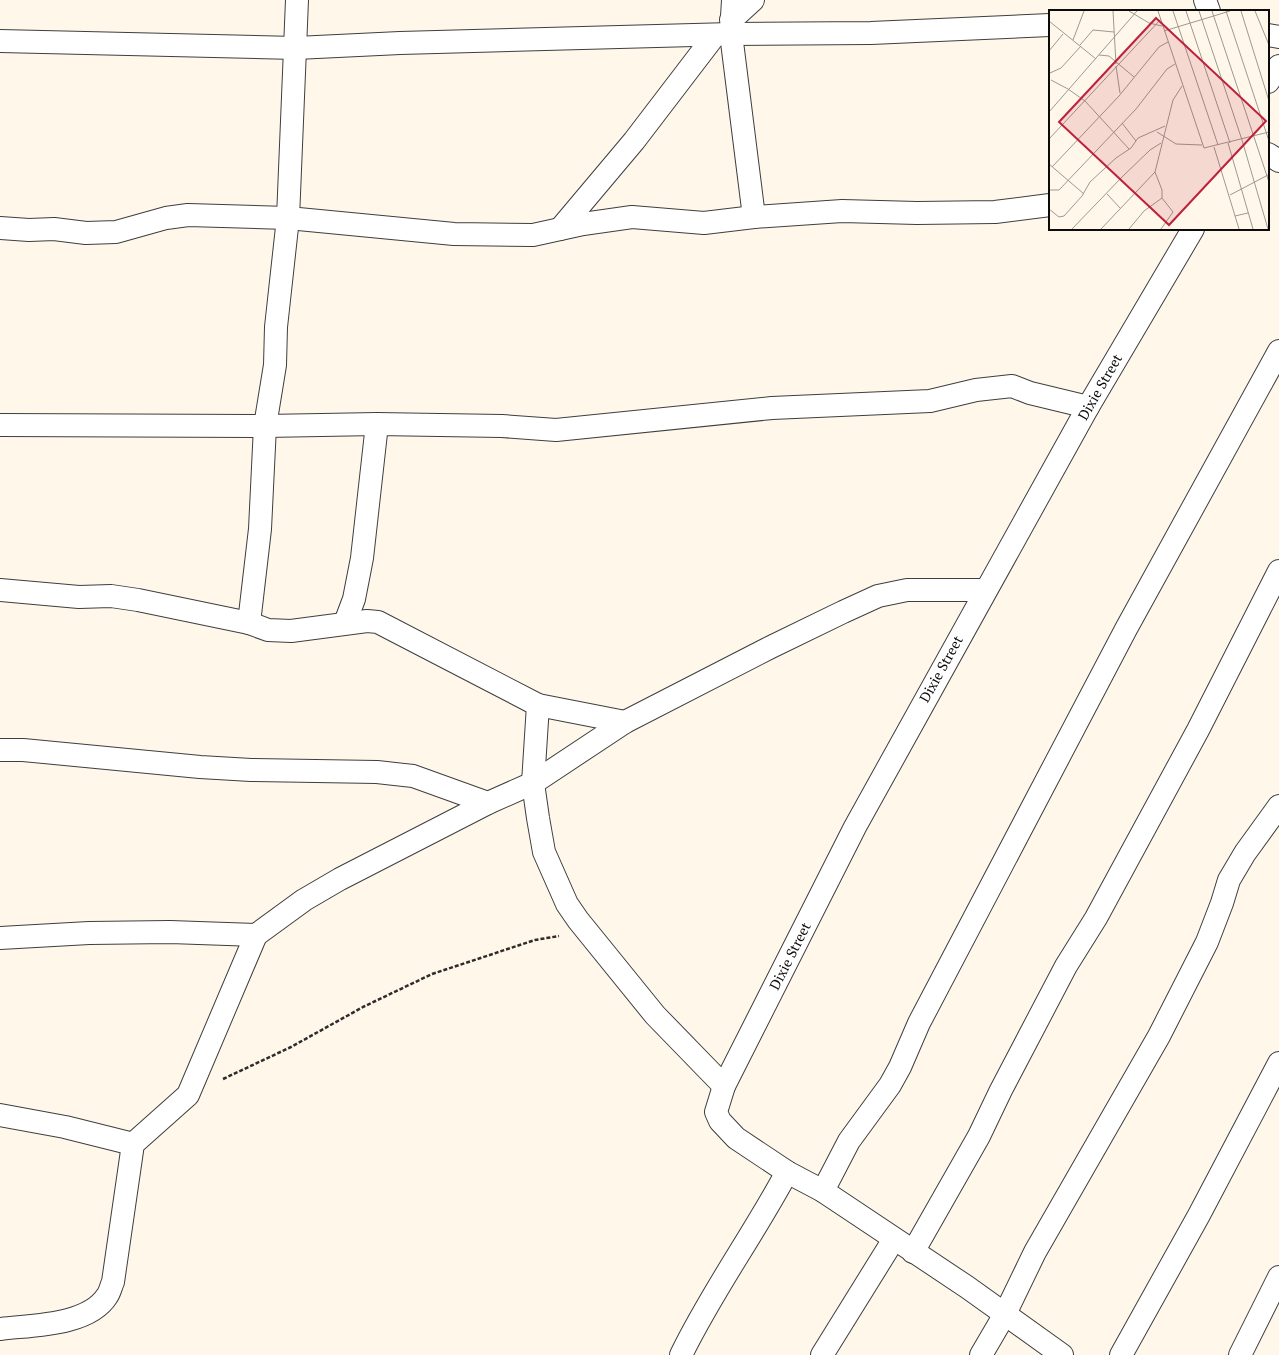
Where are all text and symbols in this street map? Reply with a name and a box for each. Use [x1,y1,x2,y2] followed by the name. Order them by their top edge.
[1049,10,1269,230] inset map
[1073,350,1127,423] street label: Dixie Street
[914,631,967,705] street label: Dixie Street
[764,918,815,993] street label: Dixie Street

